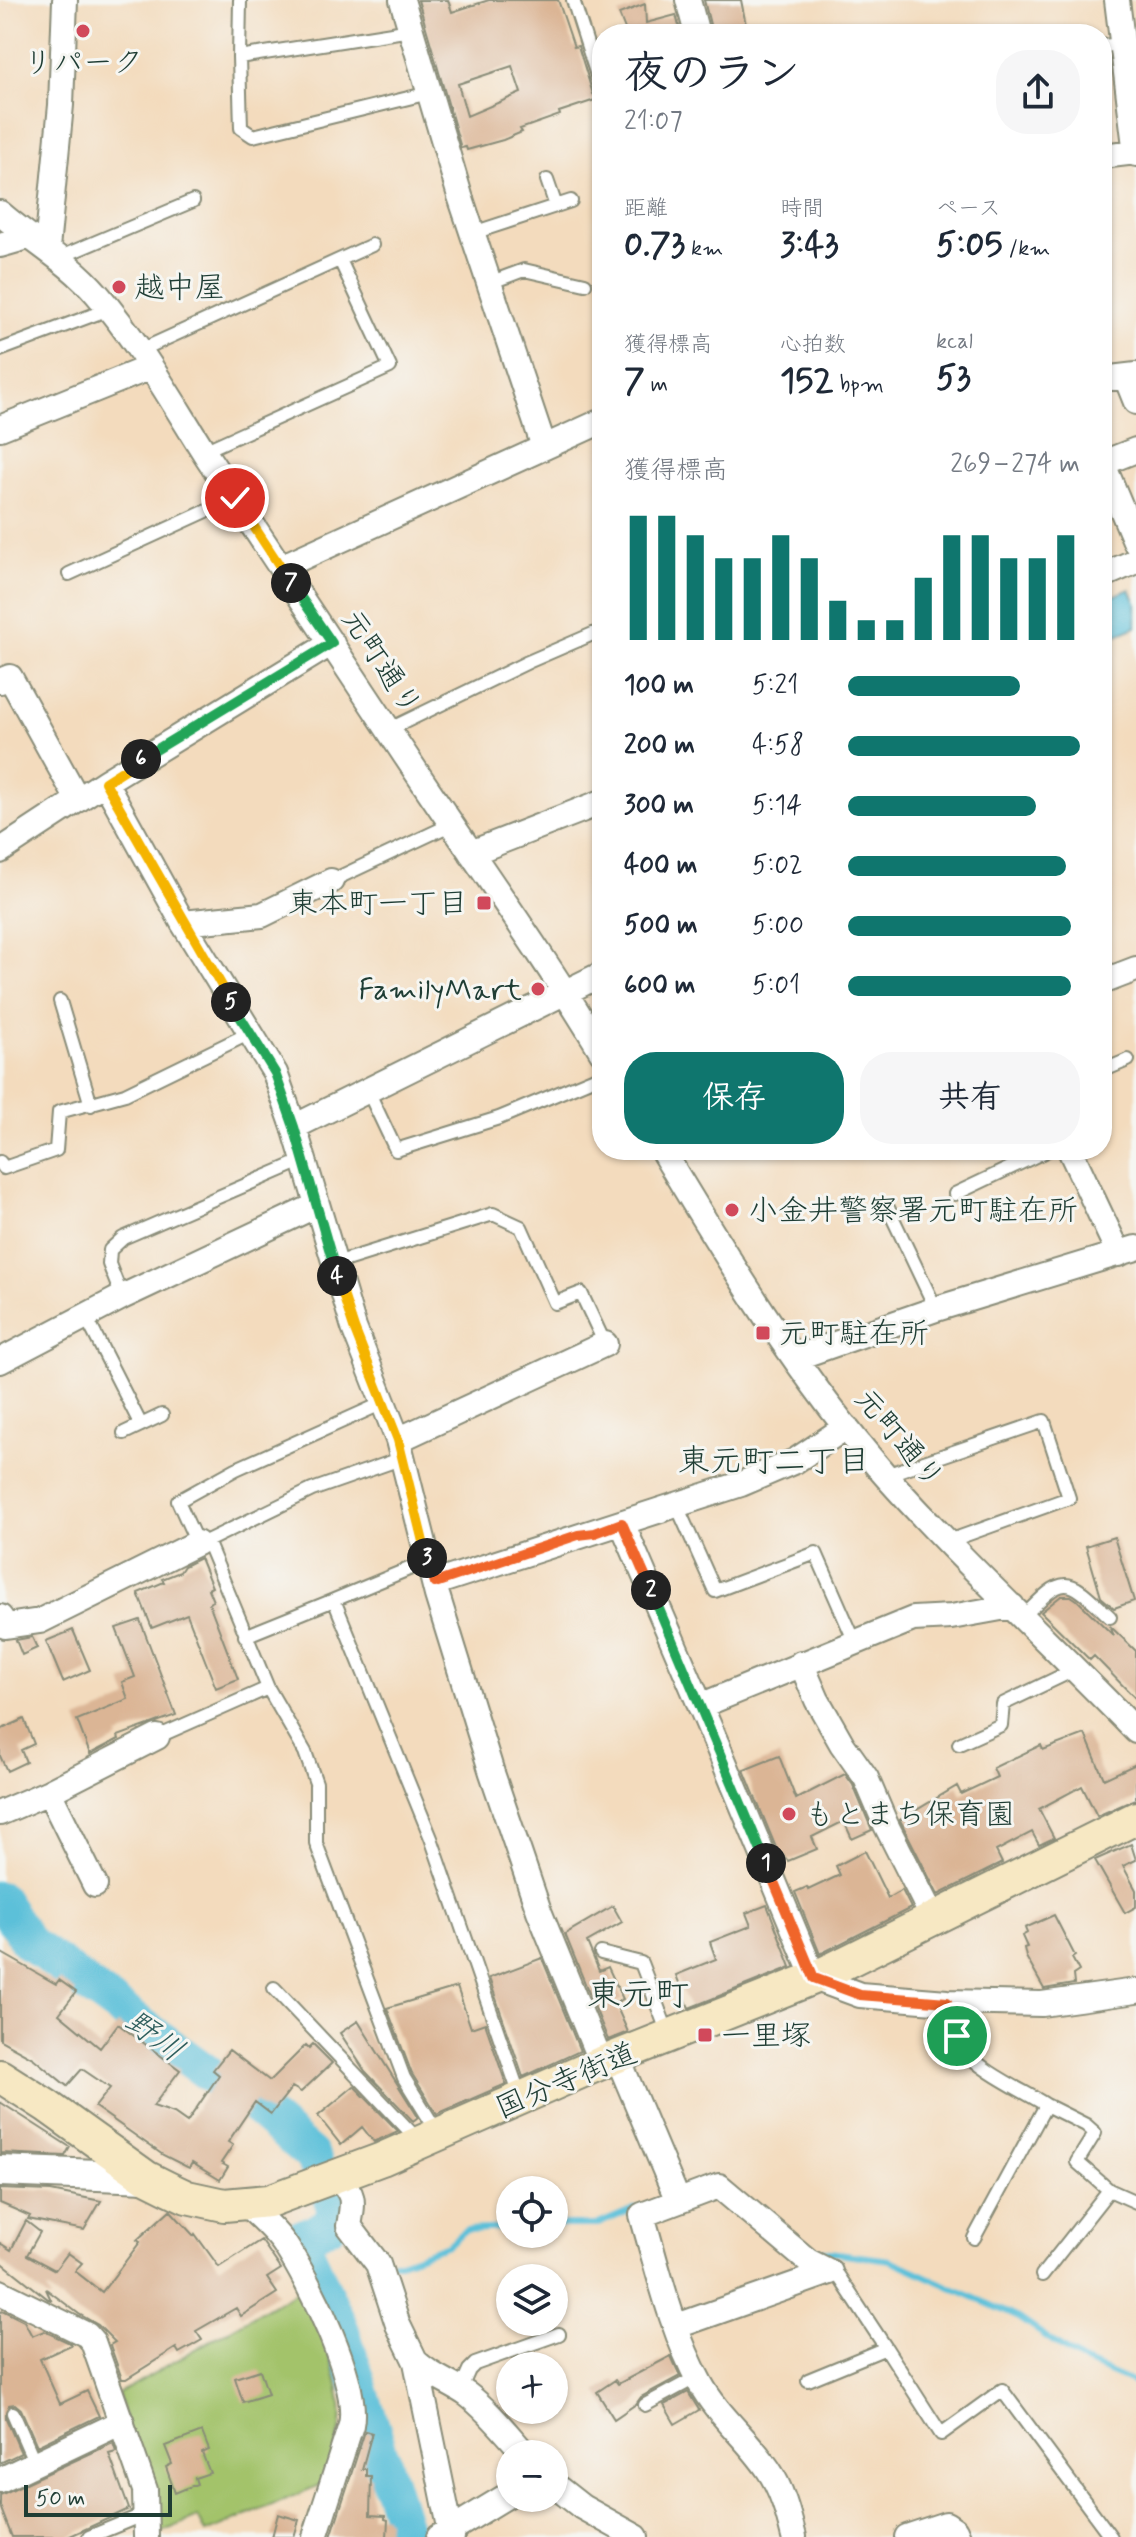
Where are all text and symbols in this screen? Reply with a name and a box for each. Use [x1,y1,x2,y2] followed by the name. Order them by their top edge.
[74,22,92,40] marker: リパーク
[23,44,143,83] place label: リパーク
[624,46,800,104] text: 夜のラン
[996,50,1080,134] button: share
[624,105,682,139] text: 21:07
[624,195,668,223] text: 距離
[780,195,824,223] text: 時間
[936,195,1001,223] text: ペース
[624,223,685,268] text: 0.73
[780,223,839,268] text: 3:43
[936,223,1003,268] text: 5:05
[685,235,723,263] text: km
[1003,235,1050,263] text: /km
[135,269,225,308] place label: 越中屋
[110,278,128,296] marker: 越中屋
[936,328,973,356] text: kcal
[624,331,712,359] text: 獲得標高
[780,331,846,359] text: 心拍数
[936,356,971,401] text: 53
[624,359,645,404] text: 7
[780,359,834,404] text: 152
[645,371,668,399] text: m
[834,371,884,399] text: bpm
[950,448,1080,482] text: 269–274 m
[624,454,728,488] text: 獲得標高
[201,464,269,532] pin
[213,476,257,520] icon: check
[271,563,311,603] pin: 7
[284,569,298,597] text: 7
[332,602,430,724] street label: 元町通り
[624,669,694,703] text: 100 m
[752,669,798,703] text: 5:21
[624,729,695,763] text: 200 m
[752,729,804,763] text: 4:58
[121,739,161,779] pin: 6
[135,745,147,773] text: 6
[624,789,694,823] text: 300 m
[752,789,802,823] text: 5:14
[624,849,697,883] text: 400 m
[752,849,803,883] text: 5:02
[288,885,468,924] place label: 東本町一丁目
[475,894,493,912] marker: 東本町一丁目
[624,909,698,943] text: 500 m
[752,909,804,943] text: 5:00
[624,969,696,1003] text: 600 m
[752,969,800,1003] text: 5:01
[358,971,522,1010] place label: FamilyMart
[529,980,547,998] marker: FamilyMart
[211,982,251,1022] pin: 5
[224,988,238,1016] text: 5
[624,1052,844,1144] button: 保存
[860,1052,1080,1144] button: 共有
[748,1192,1078,1231] place label: 小金井警察署元町駐在所
[723,1201,741,1219] marker: 小金井警察署元町駐在所
[317,1256,357,1296] pin: 4
[331,1262,343,1290] text: 4
[779,1315,929,1354] place label: 元町駐在所
[754,1324,772,1342] marker: 元町駐在所
[845,1380,952,1497] street label: 元町通り
[678,1441,870,1483] district label: 東元町二丁目
[407,1538,447,1578] pin: 3
[422,1544,432,1572] text: 3
[631,1570,671,1610] pin: 2
[646,1576,656,1604] text: 2
[805,1796,1015,1835] place label: もとまち保育園
[780,1805,798,1823] marker: もとまち保育園
[746,1843,786,1883] pin: 1
[761,1849,771,1877] text: 1
[587,1973,689,2018] district label: 東元町
[116,2001,192,2072] water label: 野川
[923,2002,991,2070] pin
[935,2014,979,2058] icon: arrive
[721,2017,811,2056] place label: 一里塚
[696,2026,714,2044] marker: 一里塚
[490,2034,643,2129] street label: 国分寺街道
[496,2176,568,2512] map controls
[496,2176,568,2248] button: locate
[496,2264,568,2336] button: layers
[496,2352,568,2424] button: +
[496,2440,568,2512] button: −
[24,2481,172,2517] scale bar
[36,2485,85,2513] text: 50 m

